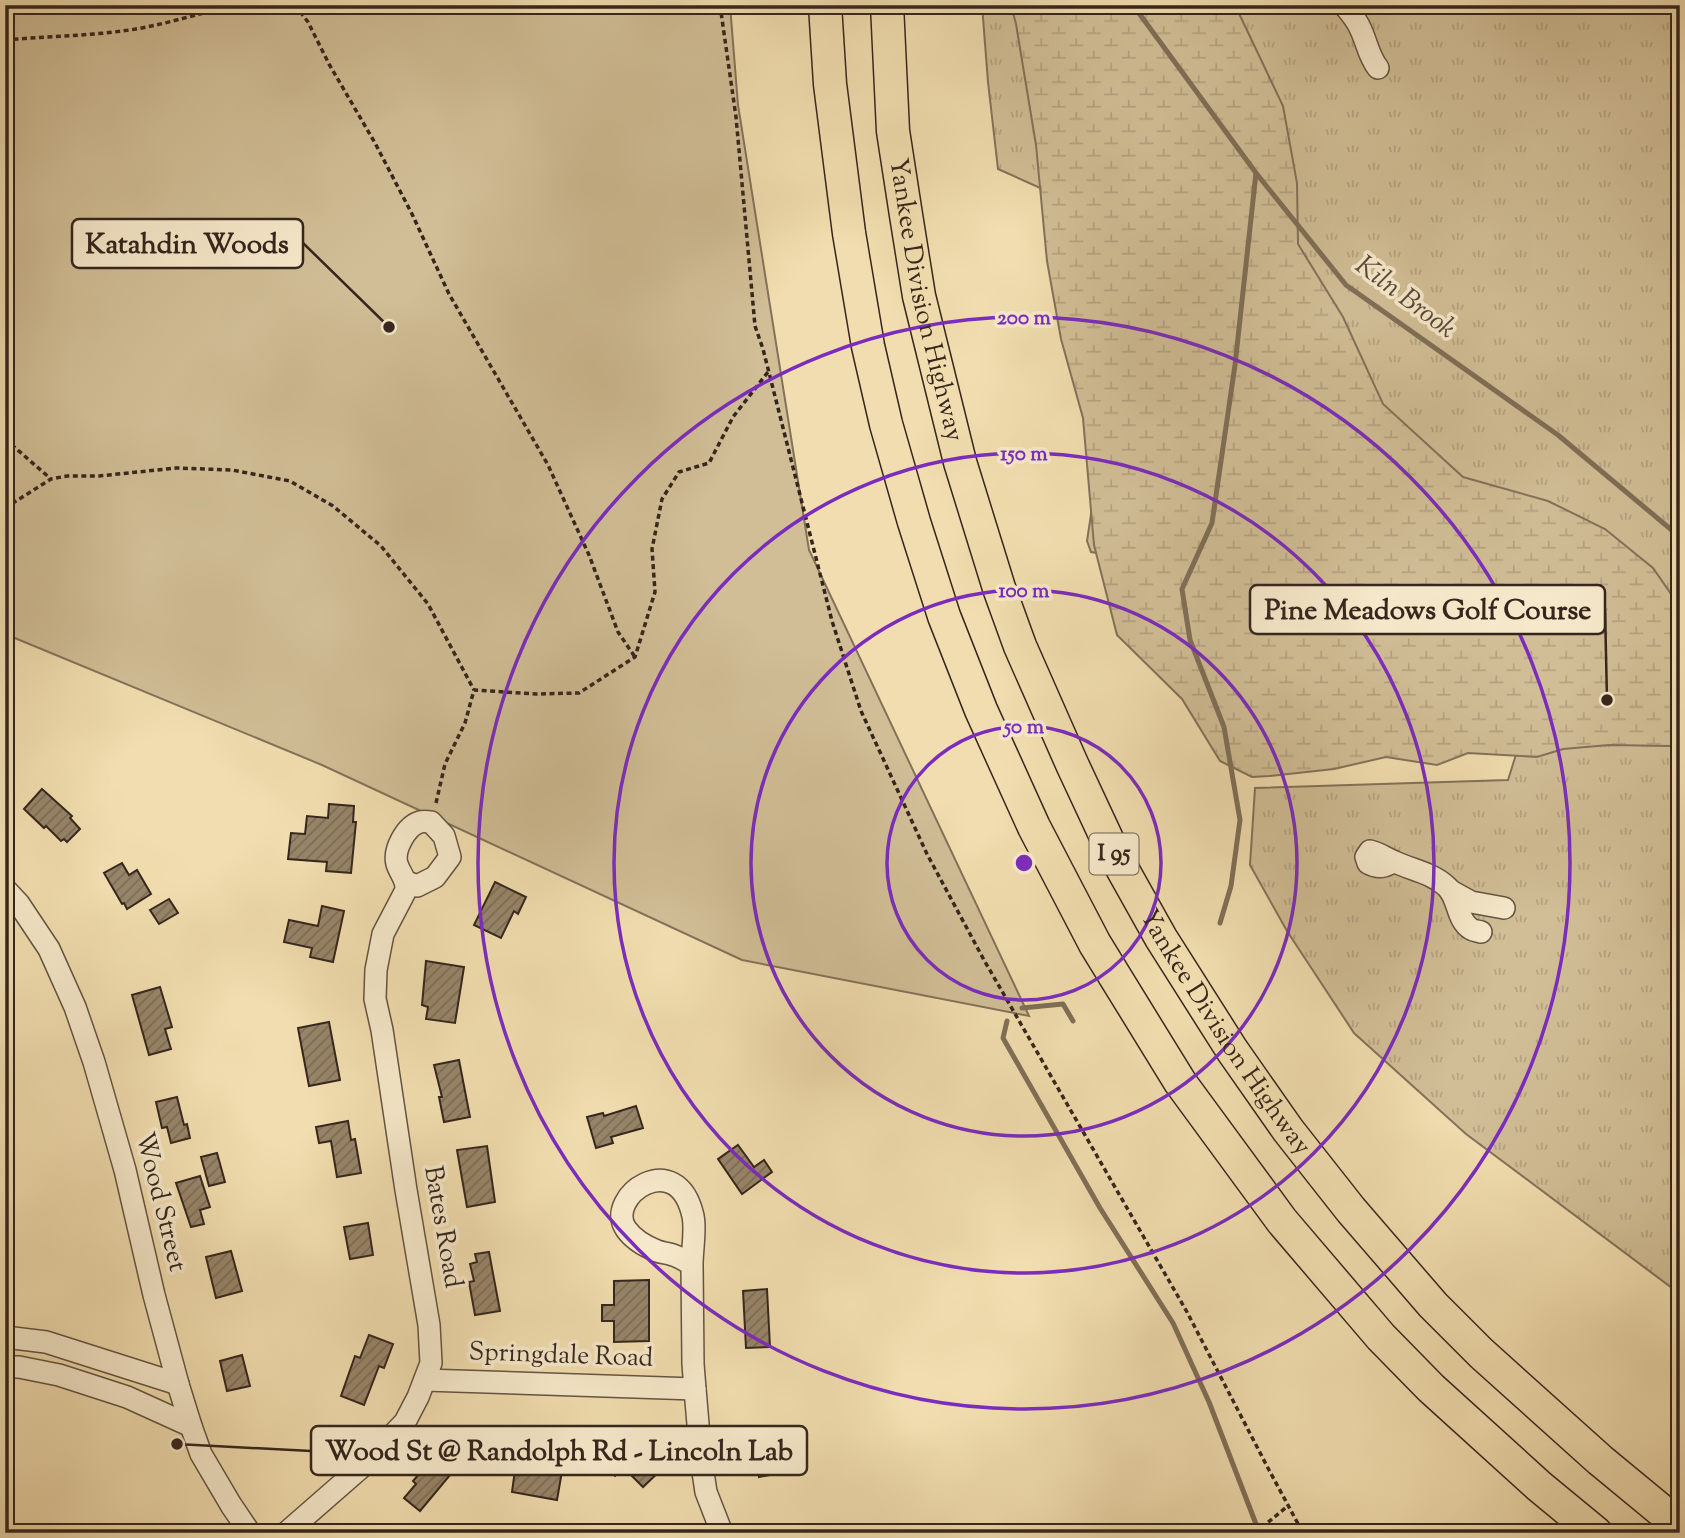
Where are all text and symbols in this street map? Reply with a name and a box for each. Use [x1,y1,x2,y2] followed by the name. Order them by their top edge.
[879,155,973,445] street label: Yankee Division Highway
[72,219,303,268] callout: Katahdin Woods
[85,226,289,266] text: Katahdin Woods
[1346,247,1464,350] water label: Kiln Brook
[997,304,1052,334] text: 200 m
[1000,440,1048,470] text: 150 m
[999,577,1050,607] text: 100 m
[1250,585,1605,634] callout: Pine Meadows Golf Course
[1265,592,1591,632] text: Pine Meadows Golf Course
[1002,713,1045,743] text: 50 m
[1090,834,1138,874] road number: I 95
[1012,851,1036,875] centre of rings
[1130,902,1320,1163] street label: Yankee Division Highway
[125,1129,195,1276] street label: Wood Street
[413,1163,471,1291] street label: Bates Road
[468,1334,654,1378] street label: Springdale Road
[311,1426,807,1475] callout: Wood St @ Randolph Rd - Lincoln Lab
[325,1433,793,1473] text: Wood St @ Randolph Rd - Lincoln Lab

